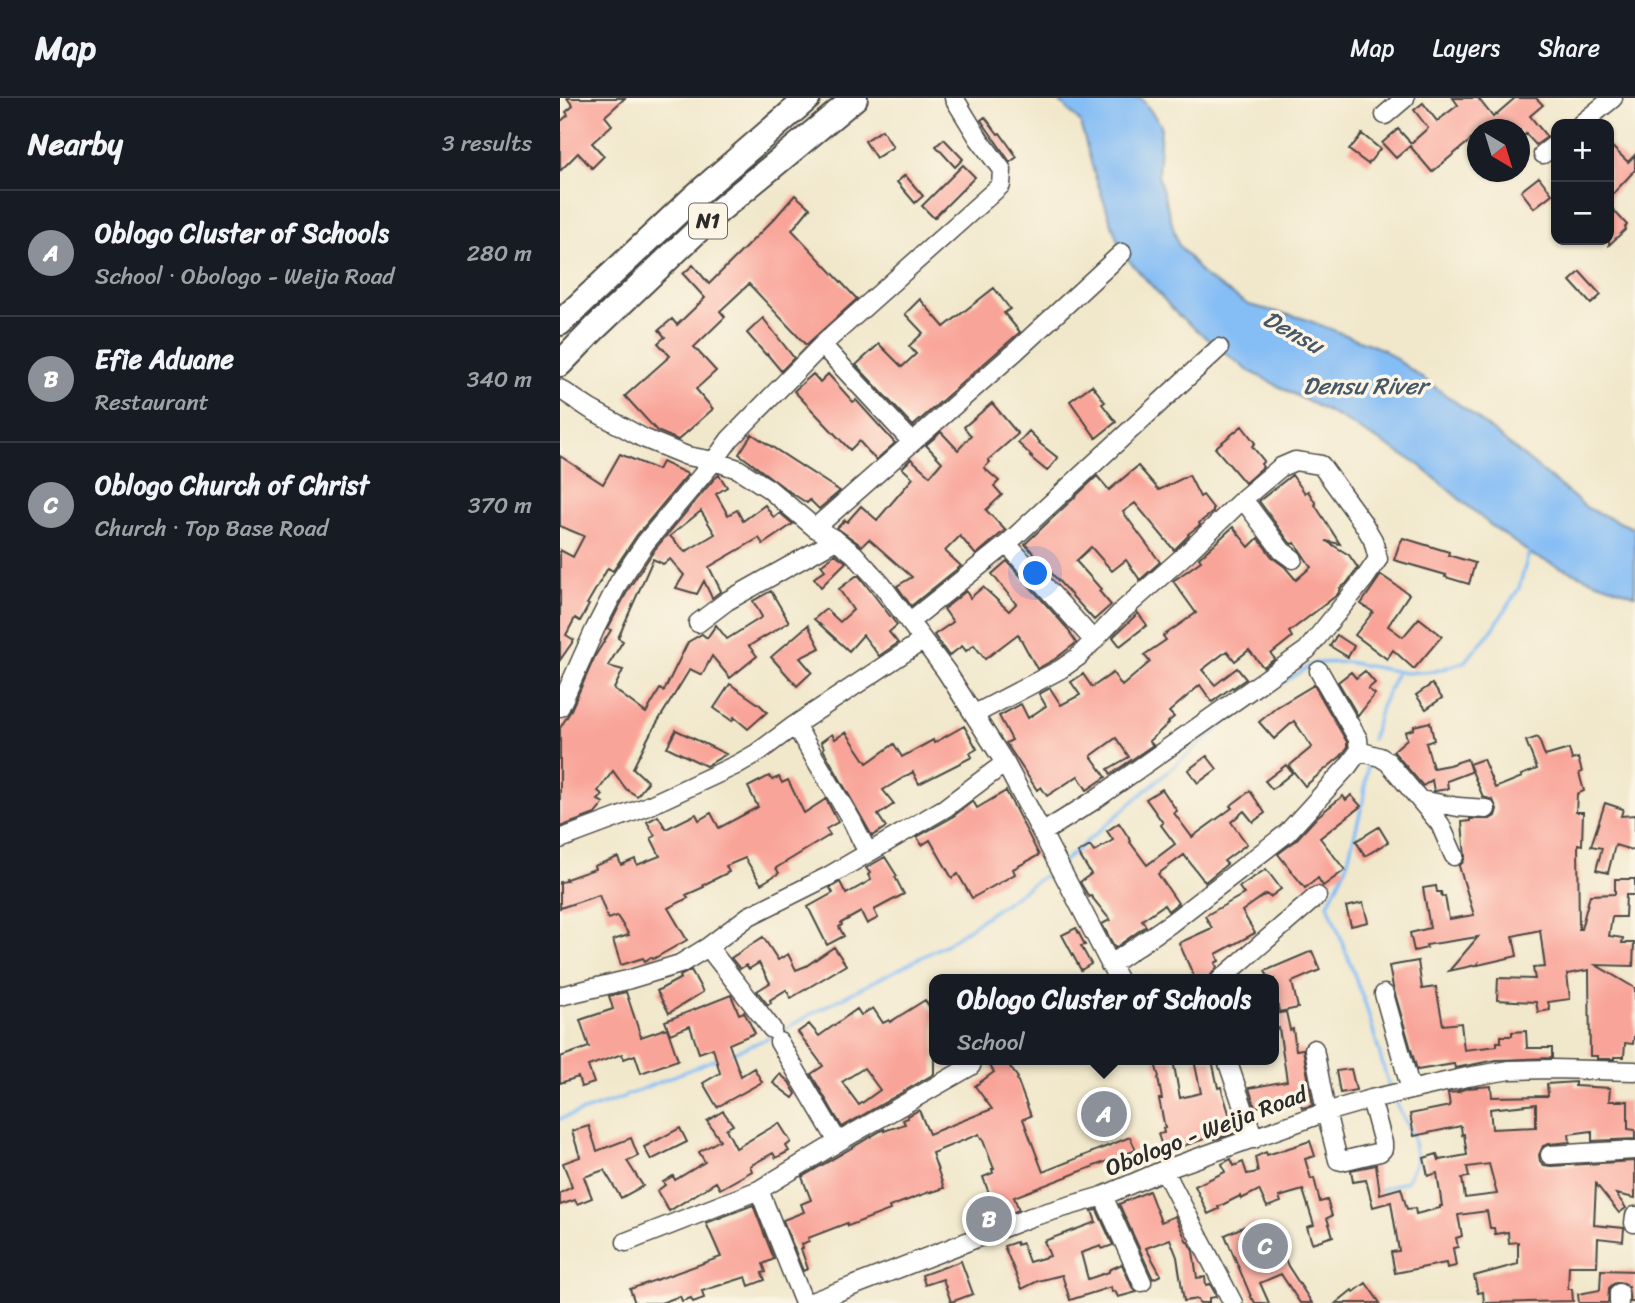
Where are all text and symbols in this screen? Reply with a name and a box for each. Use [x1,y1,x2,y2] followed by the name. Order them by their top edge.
[35,19,96,77] text: Map
[1350,27,1395,69] text: Map
[1433,27,1500,69] text: Layers
[1538,27,1600,69] text: Share
[28,117,123,171] text: Nearby
[1467,119,1530,182] north arrow
[1551,119,1614,245] map controls
[1551,119,1614,182] button: +
[442,123,532,164] text: 3 results
[1551,182,1614,245] button: −
[689,204,727,238] road number: N1
[95,210,389,256] text: Oblogo Cluster of Schools
[43,233,59,274] text: A
[467,233,532,274] text: 280 m
[95,256,394,297] text: School · Obologo - Weija Road
[1255,298,1334,367] water label: Densu
[95,336,234,382] text: Efie Aduane
[44,359,58,400] text: B
[467,359,532,400] text: 340 m
[1303,365,1431,407] water label: Densu River
[95,382,209,423] text: Restaurant
[95,462,369,508] text: Oblogo Church of Christ
[44,485,58,526] text: C
[468,485,532,526] text: 370 m
[95,508,328,549] text: Church · Top Base Road
[1018,556,1052,590] your location
[929,974,1279,1065] popup
[957,976,1251,1022] text: Oblogo Cluster of Schools
[957,1022,1025,1063] text: School
[1099,1073,1315,1188] street label: Obologo - Weija Road
[1081,1088,1127,1140] pin: A
[966,1193,1012,1245] pin: B
[1242,1220,1288,1272] pin: C

